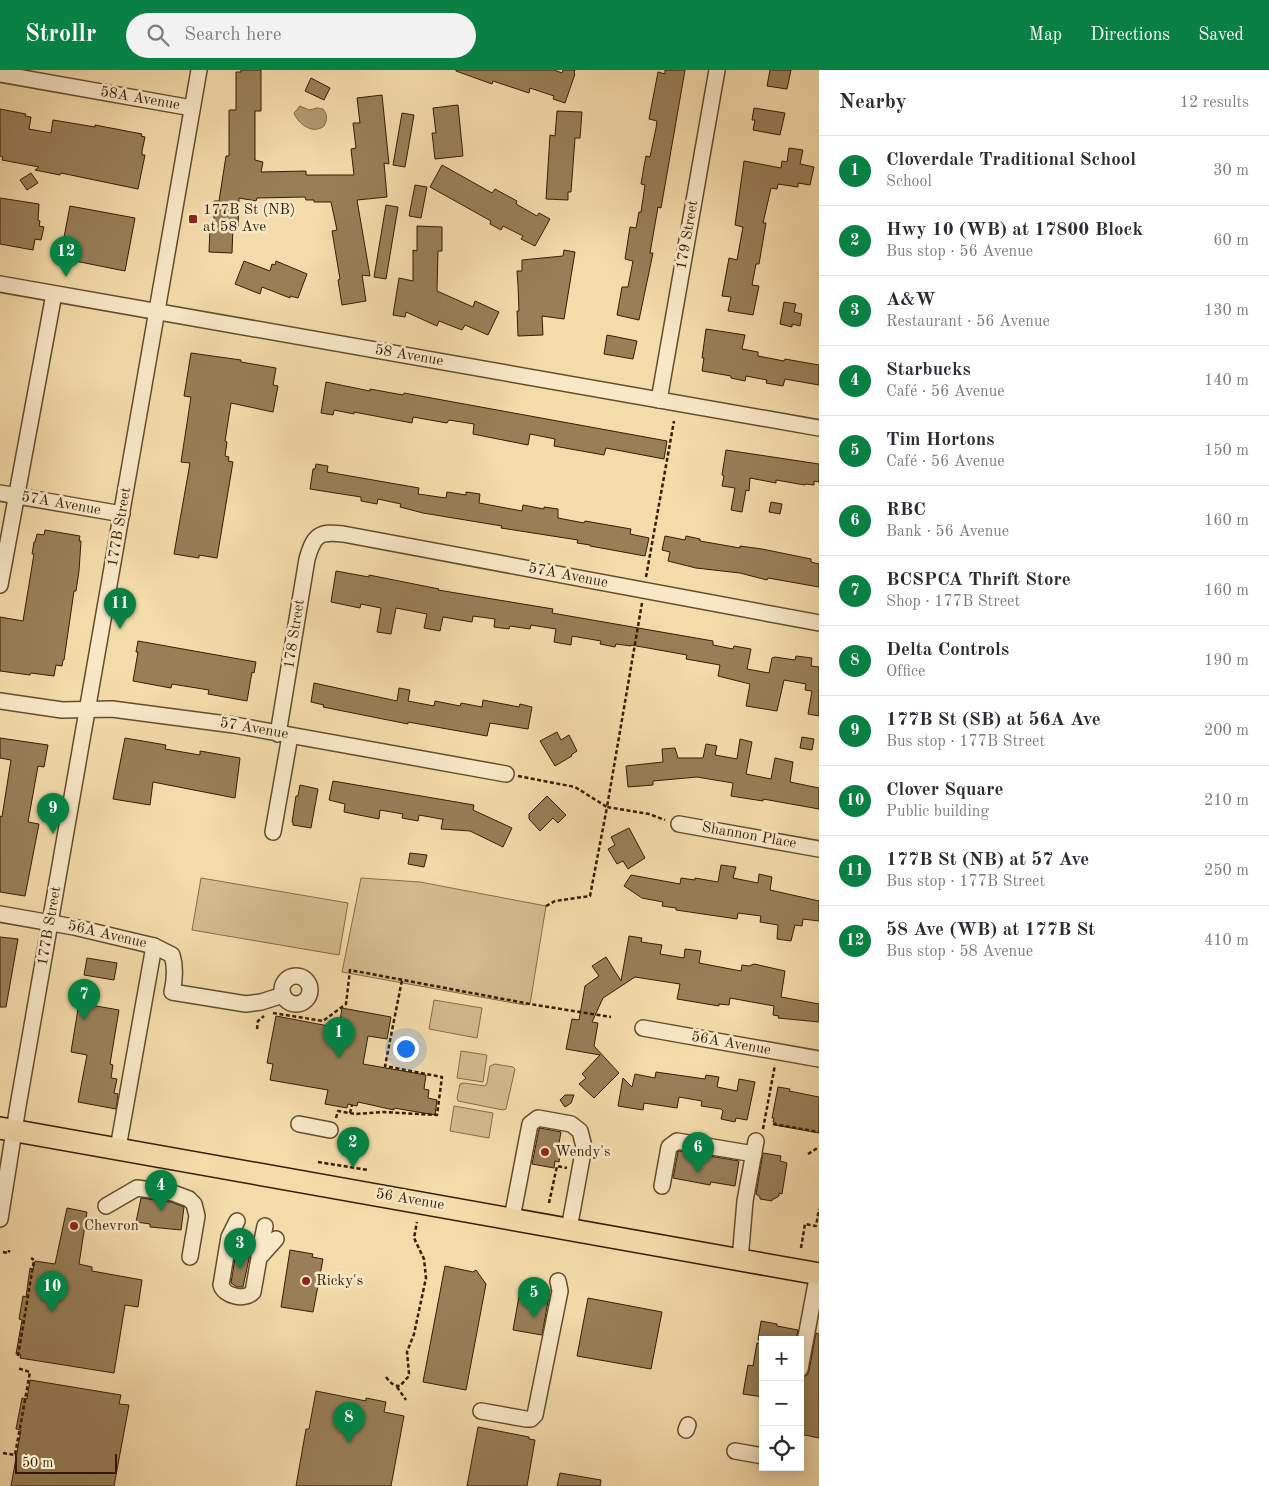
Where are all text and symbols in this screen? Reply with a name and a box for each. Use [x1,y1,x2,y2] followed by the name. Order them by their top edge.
[126,13,476,58] search box
[144,21,172,49] icon: search
[25,23,96,47] text: Strollr
[184,26,282,45] text: Search here
[1029,26,1062,44] text: Map
[1090,26,1170,44] text: Directions
[1198,26,1244,44] text: Saved
[99,85,181,113] street label: 58A Avenue
[839,92,907,113] text: Nearby
[1180,95,1249,111] text: 12 results
[886,151,1136,170] text: Cloverdale Traditional School
[850,163,860,179] text: 1
[1213,163,1249,179] text: 30 m
[886,174,932,190] text: School
[675,199,701,271] street label: 179 Street
[203,203,295,235] place label: 177B St (NB) at 58 Ave
[187,213,199,225] marker: 177B St (NB) at 58 Ave
[886,221,1143,240] text: Hwy 10 (WB) at 17800 Block
[850,233,860,249] text: 2
[1213,233,1249,249] text: 60 m
[50,236,82,277] pin: 12
[886,244,1033,260] text: Bus stop · 56 Avenue
[886,291,936,310] text: A&W
[850,303,860,319] text: 3
[1204,303,1249,319] text: 130 m
[886,314,1050,330] text: Restaurant · 56 Avenue
[374,343,444,369] street label: 58 Avenue
[886,361,971,380] text: Starbucks
[850,373,860,389] text: 4
[1204,373,1249,389] text: 140 m
[886,384,1005,400] text: Café · 56 Avenue
[886,431,994,450] text: Tim Hortons
[850,443,860,459] text: 5
[1204,443,1249,459] text: 150 m
[886,454,1005,470] text: Café · 56 Avenue
[106,486,134,568] street label: 177B Street
[20,490,102,518] street label: 57A Avenue
[886,501,926,520] text: RBC
[850,513,860,529] text: 6
[1204,513,1249,529] text: 160 m
[886,524,1009,540] text: Bank · 56 Avenue
[527,561,609,591] street label: 57A Avenue
[886,571,1071,590] text: BCSPCA Thrift Store
[850,583,860,599] text: 7
[1204,583,1249,599] text: 160 m
[104,588,136,629] pin: 11
[886,594,1020,610] text: Shop · 177B Street
[282,598,308,670] street label: 178 Street
[886,641,1009,660] text: Delta Controls
[850,653,860,669] text: 8
[1204,653,1249,669] text: 190 m
[886,664,925,680] text: Office
[886,711,1101,730] text: 177B St (SB) at 56A Ave
[219,716,289,742] street label: 57 Avenue
[850,723,860,739] text: 9
[1204,723,1249,739] text: 200 m
[886,734,1045,750] text: Bus stop · 177B Street
[886,781,1003,800] text: Clover Square
[37,793,69,834] pin: 9
[846,793,864,809] text: 10
[1204,793,1249,809] text: 210 m
[886,804,989,820] text: Public building
[700,820,798,852] street label: Shannon Place
[886,851,1089,870] text: 177B St (NB) at 57 Ave
[846,863,864,879] text: 11
[1204,863,1249,879] text: 250 m
[886,874,1045,890] text: Bus stop · 177B Street
[36,885,64,967] street label: 177B Street
[66,919,148,951] street label: 56A Avenue
[886,921,1095,940] text: 58 Ave (WB) at 177B St
[846,933,864,949] text: 12
[1204,933,1249,949] text: 410 m
[886,944,1033,960] text: Bus stop · 58 Avenue
[68,979,100,1020] pin: 7
[323,1017,355,1058] pin: 1
[690,1030,772,1058] street label: 56A Avenue
[393,1036,419,1062] your location
[337,1127,369,1168] pin: 2
[682,1132,714,1173] pin: 6
[555,1145,610,1160] place label: Wendy's
[539,1146,551,1158] marker: Wendy's
[145,1170,177,1211] pin: 4
[375,1187,445,1213] street label: 56 Avenue
[84,1219,139,1234] place label: Chevron
[68,1220,80,1232] marker: Chevron
[224,1228,256,1269] pin: 3
[36,1271,68,1312] pin: 10
[316,1274,363,1289] place label: Ricky's
[300,1275,312,1287] marker: Ricky's
[518,1277,550,1318] pin: 5
[759,1336,804,1471] map controls
[759,1336,804,1381] button: +
[759,1381,804,1426] button: −
[333,1402,365,1443] pin: 8
[759,1426,804,1471] button: locate
[15,1451,118,1474] scale bar
[22,1456,53,1470] text: 50 m

